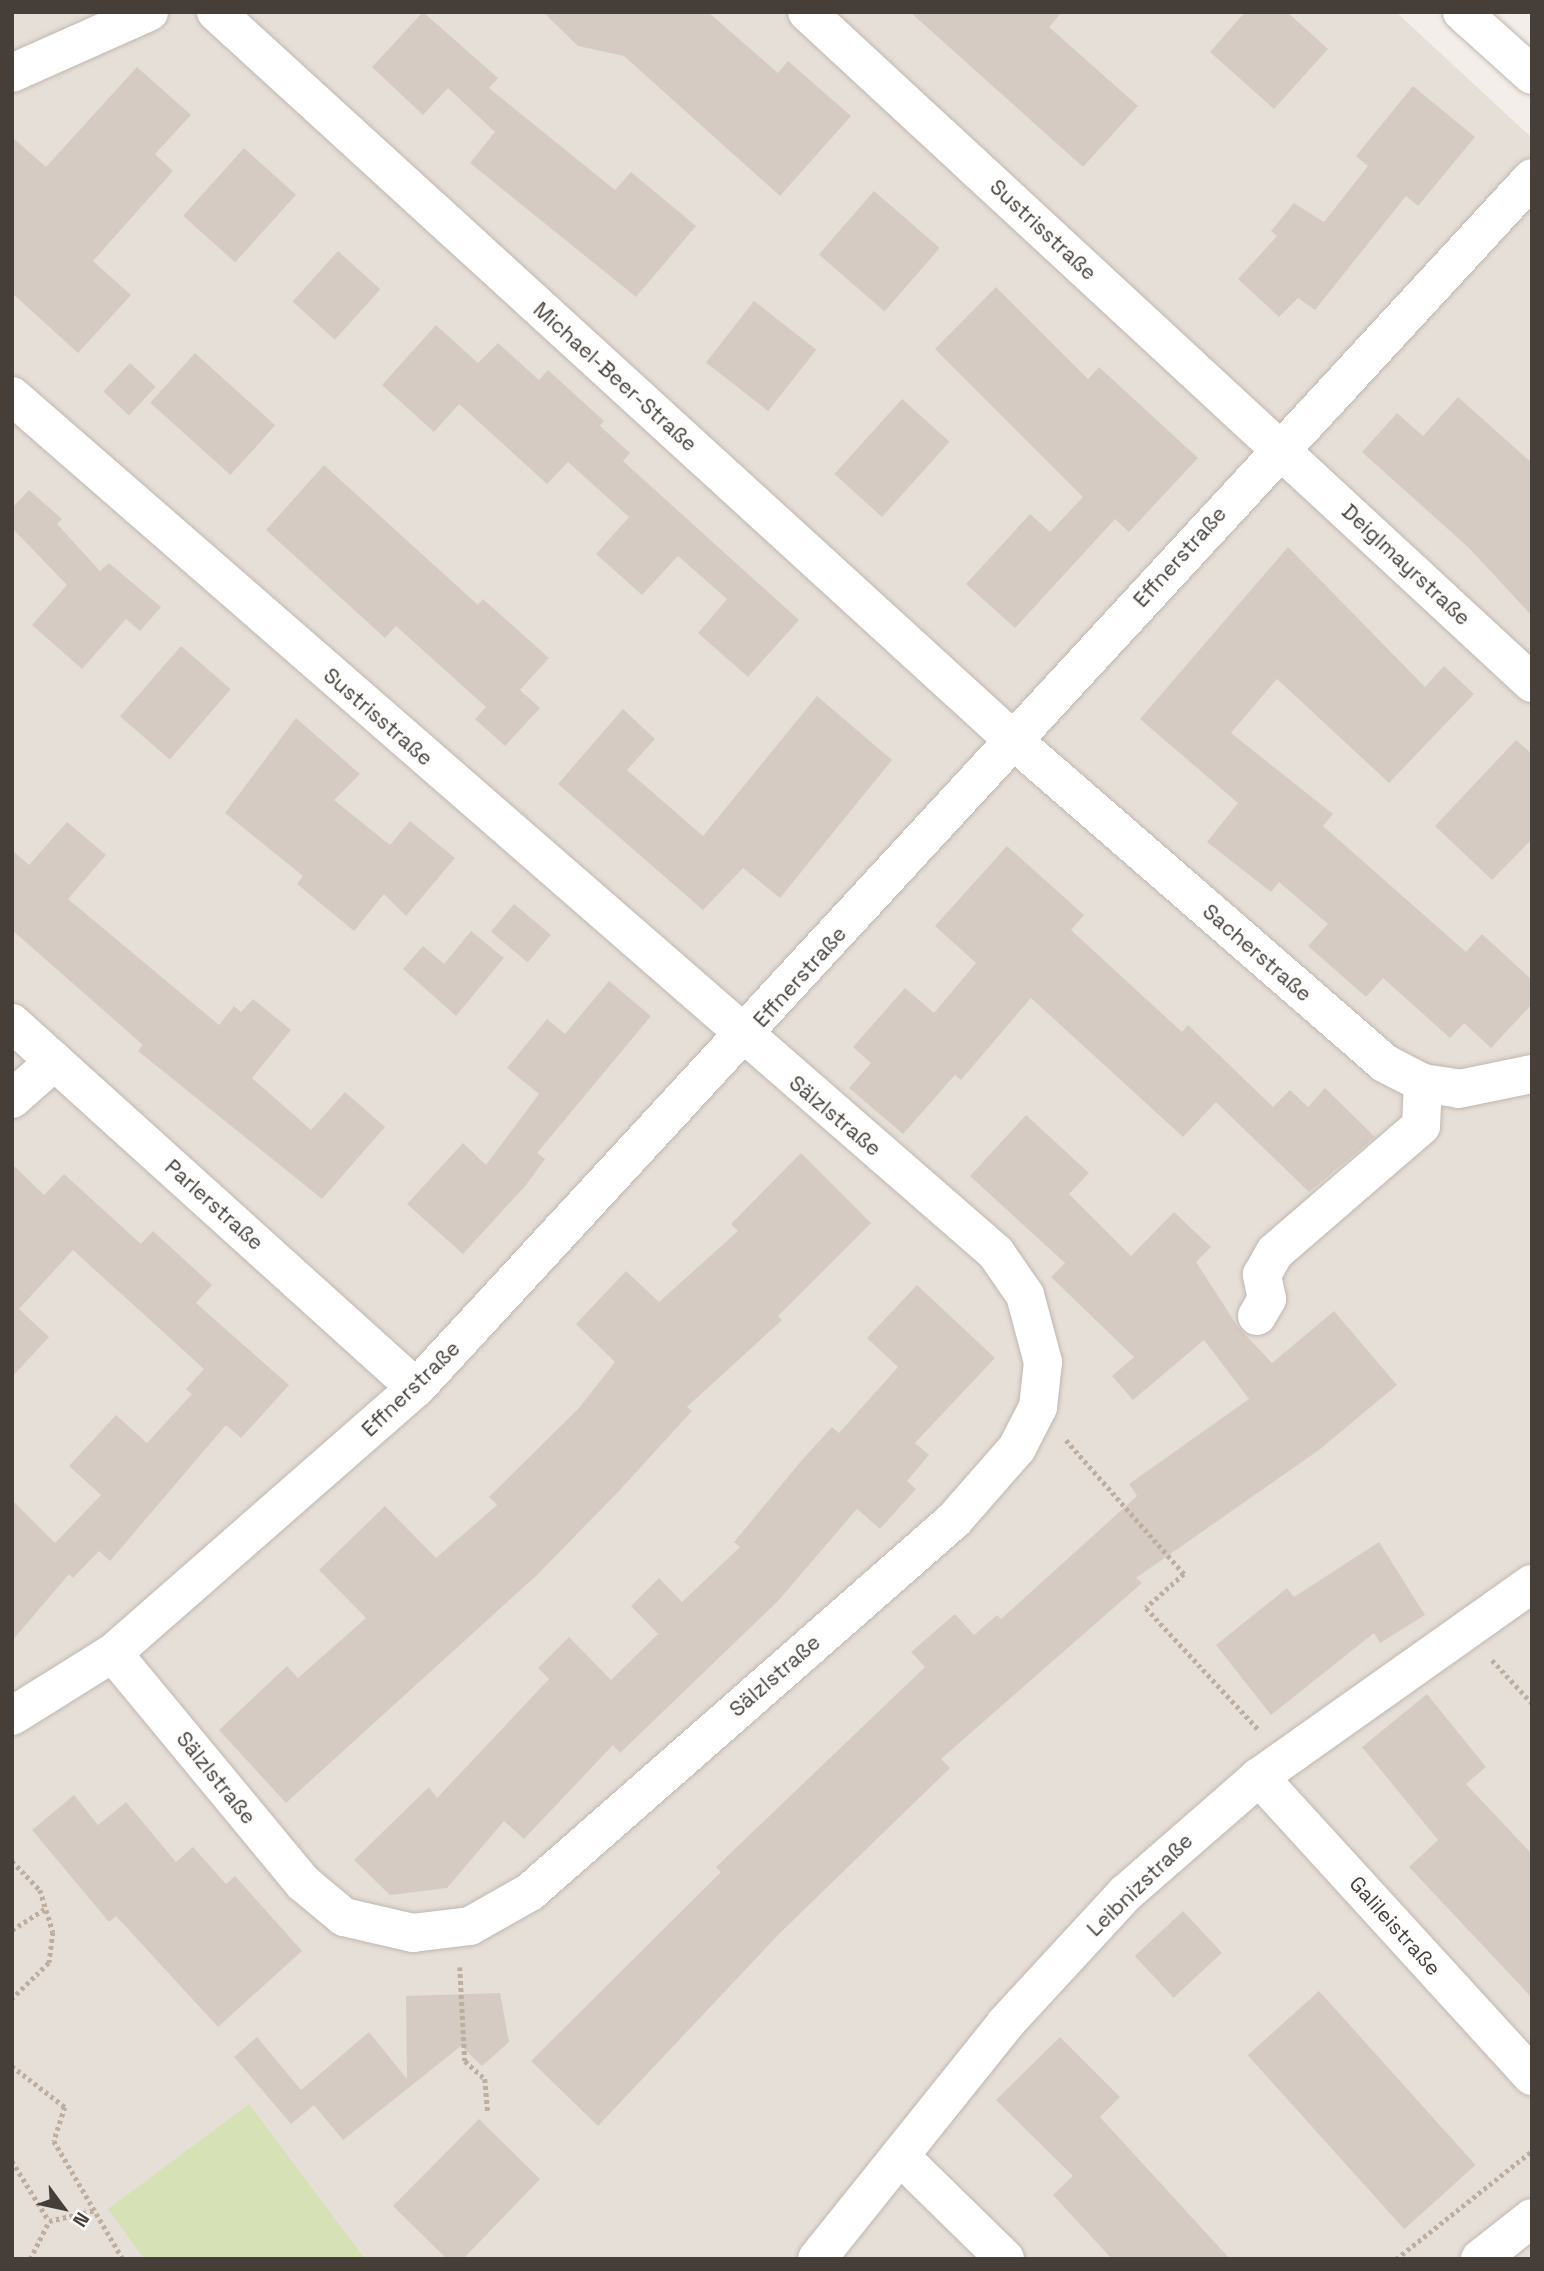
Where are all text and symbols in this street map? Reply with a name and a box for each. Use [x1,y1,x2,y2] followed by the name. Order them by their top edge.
[985,174,1101,286] street label: Sustrisstraße
[528,297,702,457] street label: Michael-Beer-Straße
[1337,499,1475,631] street label: Deiglmayrstraße
[1128,502,1232,612] street label: Effnerstraße
[318,663,438,771] street label: Sustrisstraße
[1197,899,1317,1007] street label: Sacherstraße
[748,922,852,1032] street label: Effnerstraße
[784,1070,886,1162] street label: Sälzlstraße
[160,1154,268,1256] street label: Parlerstraße
[357,1336,465,1442] street label: Effnerstraße
[724,1630,826,1722] street label: Sälzlstraße
[171,1727,261,1829] street label: Sälzlstraße
[1082,1828,1198,1942] street label: Leibnizstraße
[1344,1871,1446,1981] street label: Galileistraße
[28,2173,98,2243] north arrow
[67,2208,95,2232] text: N

